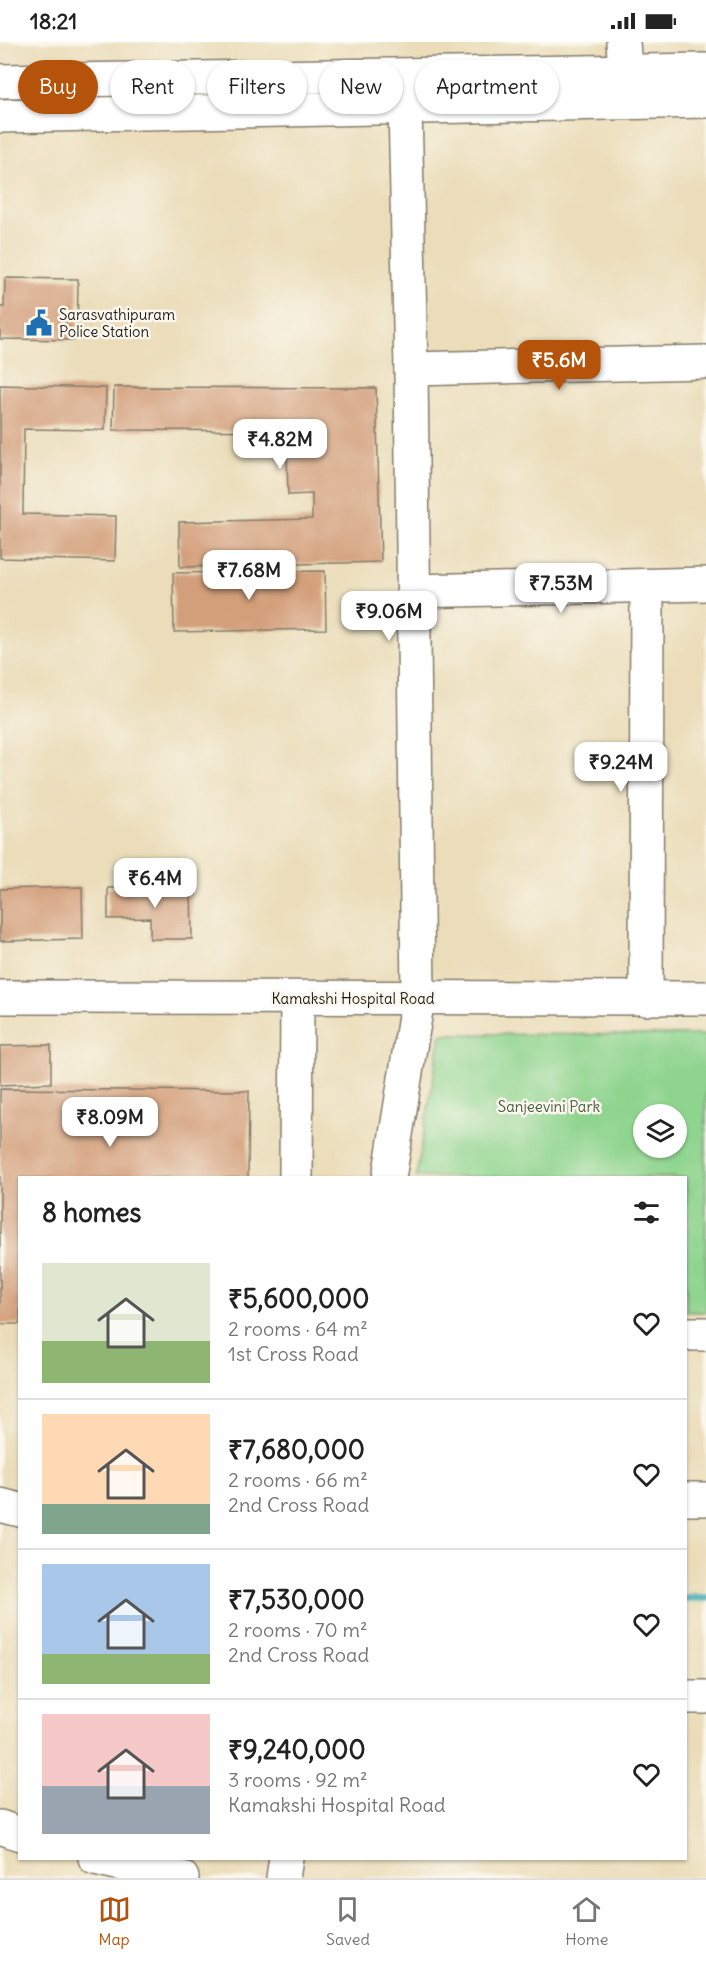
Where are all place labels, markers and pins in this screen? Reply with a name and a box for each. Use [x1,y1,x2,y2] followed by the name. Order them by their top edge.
[59,305,175,341] place label: Sarasvathipuram Police Station
[24,308,54,338] public building icon: Sarasvathipuram Police Station
[517,340,601,391] pin: ₹5.6M
[231,419,329,470] pin: ₹4.82M
[200,550,298,601] pin: ₹7.68M
[512,563,610,614] pin: ₹7.53M
[340,591,438,642] pin: ₹9.06M
[572,742,670,793] pin: ₹9.24M
[113,858,197,909] pin: ₹6.4M
[61,1097,159,1148] pin: ₹8.09M

